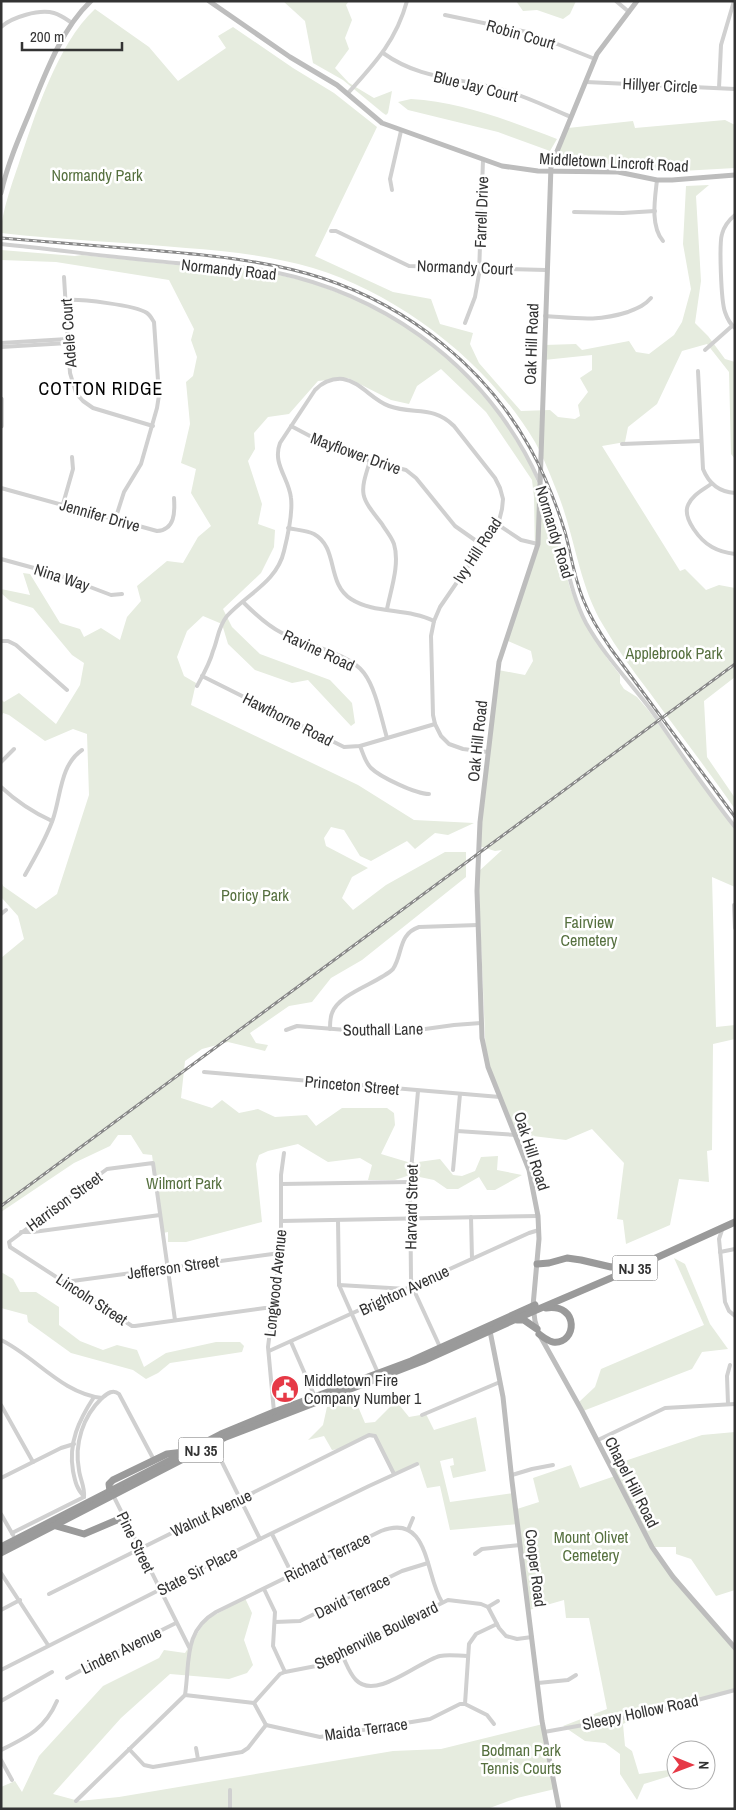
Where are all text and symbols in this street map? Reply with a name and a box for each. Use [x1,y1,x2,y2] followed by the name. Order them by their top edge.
[484,14,558,54] street label: Robin Court
[22,20,122,52] scale bar
[30,26,64,47] text: 200 m
[432,65,521,107] street label: Blue Jay Court
[622,72,698,98] street label: Hillyer Circle
[539,147,689,177] street label: Middletown Lincroft Road
[51,164,143,186] park label: Normandy Park
[469,176,493,248] street label: Farrell Drive
[180,253,278,285] street label: Normandy Road
[417,254,514,280] street label: Normandy Court
[55,297,81,369] street label: Adele Court
[519,303,543,385] street label: Oak Hill Road
[39,376,163,401] district label: COTTON RIDGE
[308,426,404,480] street label: Mayflower Drive
[531,483,579,581] street label: Normandy Road
[57,493,143,537] street label: Jennifer Drive
[448,513,506,587] street label: Ivy Hill Road
[31,558,93,596] street label: Nina Way
[280,624,358,676] street label: Ravine Road
[625,642,723,664] park label: Applebrook Park
[239,687,337,751] street label: Hawthorne Road
[462,699,492,783] street label: Oak Hill Road
[221,884,289,906] park label: Poricy Park
[561,911,618,951] park label: Fairview Cemetery
[343,1017,423,1041] street label: Southall Lane
[304,1070,401,1100] street label: Princeton Street
[509,1109,555,1193] street label: Oak Hill Road
[399,1164,423,1250] street label: Harvard Street
[22,1166,107,1236] street label: Harrison Street
[146,1172,222,1194] park label: Wilmort Park
[258,1228,292,1338] street label: Longwood Avenue
[126,1250,221,1284] street label: Jefferson Street
[612,1256,658,1280] road number: NJ 35
[355,1260,453,1320] street label: Brighton Avenue
[52,1268,132,1330] street label: Lincoln Street
[304,1369,422,1409] place label: Middletown Fire Company Number 1
[270,1374,300,1404] public building icon: Middletown Fire Company Number 1
[600,1433,664,1531] street label: Chapel Hill Road
[178,1438,224,1462] road number: NJ 35
[167,1484,255,1542] street label: Walnut Avenue
[112,1508,160,1577] street label: Pine Street
[554,1526,629,1566] park label: Mount Olivet Cemetery
[280,1527,374,1587] street label: Richard Terrace
[520,1528,552,1608] street label: Cooper Road
[153,1541,241,1601] street label: State Sir Place
[311,1568,393,1624] street label: David Terrace
[311,1596,441,1674] street label: Stephenville Boulevard
[77,1621,165,1679] street label: Linden Avenue
[580,1689,700,1735] street label: Sleepy Hollow Road
[323,1712,409,1746] street label: Maida Terrace
[481,1739,561,1779] park label: Bodman Park Tennis Courts
[666,1740,716,1790] north arrow
[695,1761,713,1770] text: N

